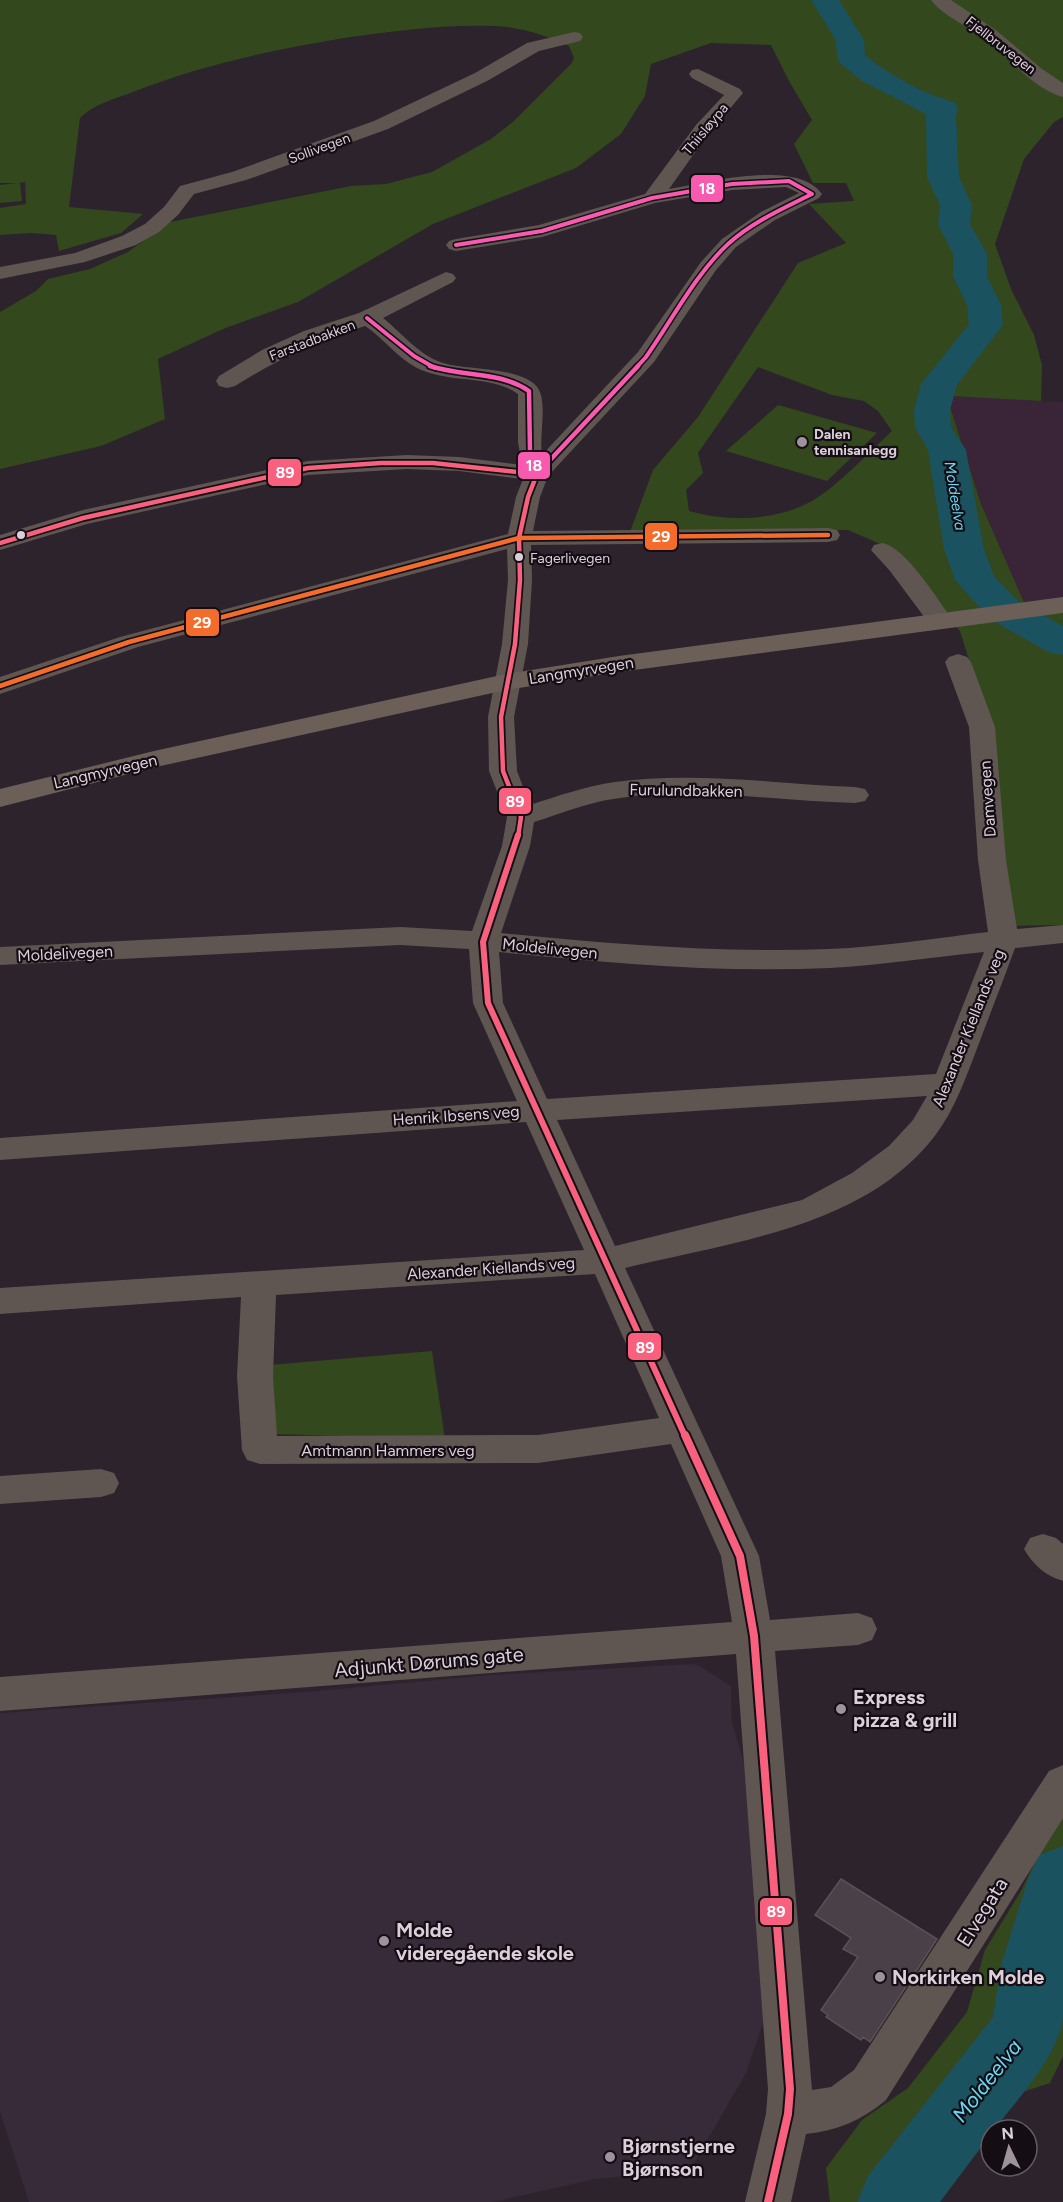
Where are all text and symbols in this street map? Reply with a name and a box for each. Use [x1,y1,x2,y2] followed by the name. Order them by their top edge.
[962,13,1039,78] street label: Fjellbruvegen
[679,100,732,159] street label: Thiisløypa
[286,129,353,167] street label: Sollivegen
[690,174,724,203] line badge: 18
[699,179,715,198] text: 18
[267,316,358,365] street label: Farstadbakken
[814,426,897,459] place label: Dalen tennisanlegg
[795,435,809,449] marker: Dalen tennisanlegg
[517,451,551,480] line badge: 18
[526,456,542,475] text: 18
[267,458,302,487] line badge: 89
[941,460,969,532] water label: Moldeelva
[275,463,295,482] text: 89
[644,522,678,551] line badge: 29
[652,527,670,546] text: 29
[15,529,27,541] unlabelled marker
[530,550,610,567] place label: Fagerlivegen
[513,551,525,563] marker: Fagerlivegen
[185,608,220,637] line badge: 29
[193,613,211,632] text: 29
[527,653,635,688] street label: Langmyrvegen
[51,750,159,793] street label: Langmyrvegen
[975,760,1000,838] street label: Damvegen
[629,780,743,801] street label: Furulundbakken
[498,787,532,815] line badge: 89
[505,792,525,811] text: 89
[501,934,599,963] street label: Moldelivegen
[17,942,113,965] street label: Moldelivegen
[928,947,1009,1110] street label: Alexander Kiellands veg
[392,1102,520,1129] street label: Henrik Ibsens veg
[406,1253,576,1284] street label: Alexander Kiellands veg
[627,1332,662,1361] line badge: 89
[635,1338,655,1357] text: 89
[301,1441,475,1460] street label: Amtmann Hammers veg
[333,1642,525,1682] street label: Adjunkt Dørums gate
[853,1685,957,1732] place label: Express pizza & grill
[834,1702,848,1716] marker: Express pizza & grill
[951,1873,1013,1951] street label: Elvegata
[759,1897,793,1926] line badge: 89
[766,1902,786,1921] text: 89
[396,1918,574,1965] place label: Molde videregående skole
[377,1934,391,1948] marker: Molde videregående skole
[892,1965,1044,1989] place label: Norkirken Molde
[873,1970,887,1984] marker: Norkirken Molde
[947,2035,1027,2127] water label: Moldeelva
[979,2118,1039,2178] north arrow
[1001,2124,1015,2144] text: N
[622,2134,735,2181] place label: Bjørnstjerne Bjørnson
[603,2150,617,2164] marker: Bjørnstjerne Bjørnson

